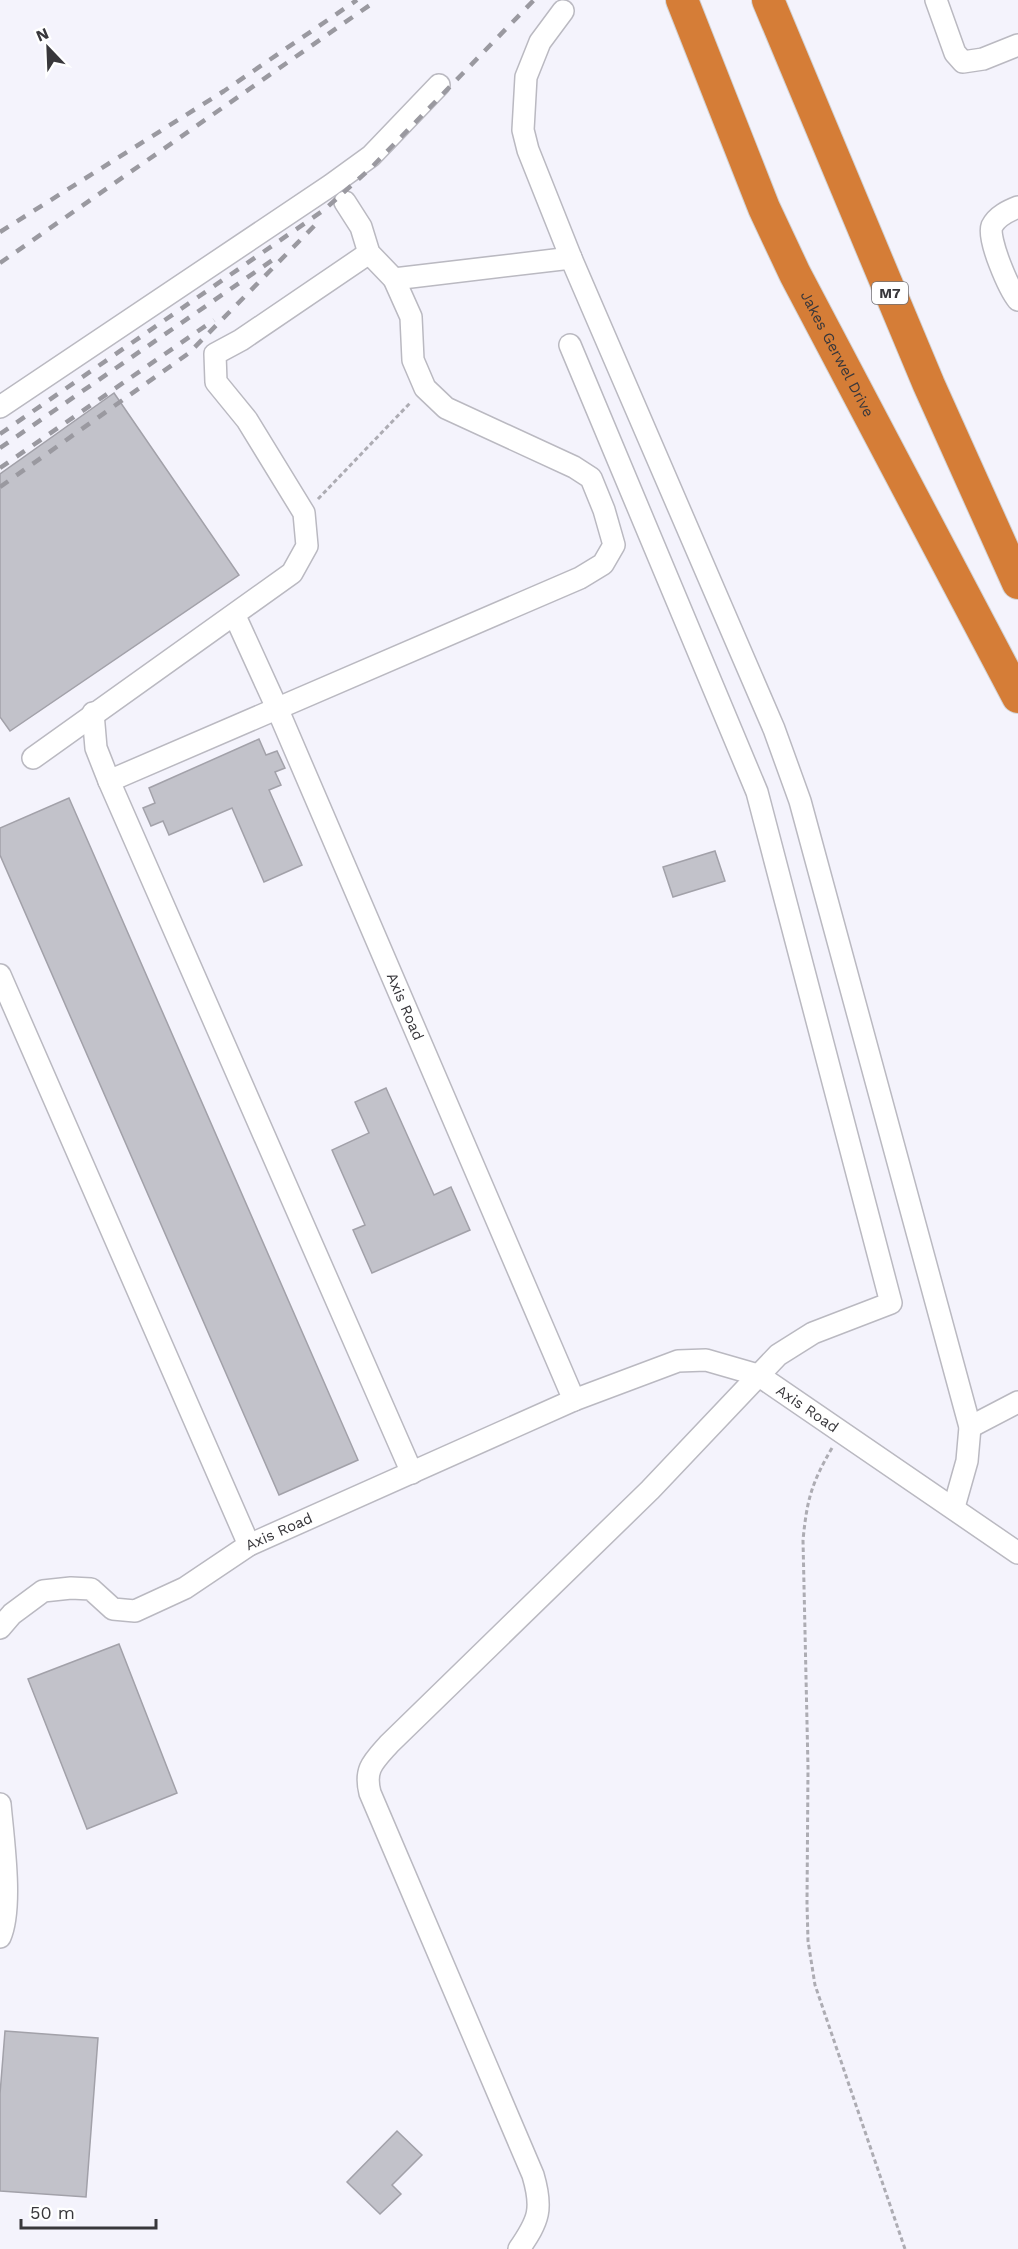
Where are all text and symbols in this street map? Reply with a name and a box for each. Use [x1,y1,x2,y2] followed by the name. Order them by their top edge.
[18,18,78,78] north arrow
[33,24,52,46] text: N
[872,282,908,304] road number: M7
[797,288,878,420] street label: Jakes Gerwel Drive
[383,970,428,1043] street label: Axis Road
[773,1381,842,1436] street label: Axis Road
[243,1509,315,1554] street label: Axis Road
[21,2192,156,2230] scale bar
[30,2202,75,2223] text: 50 m

